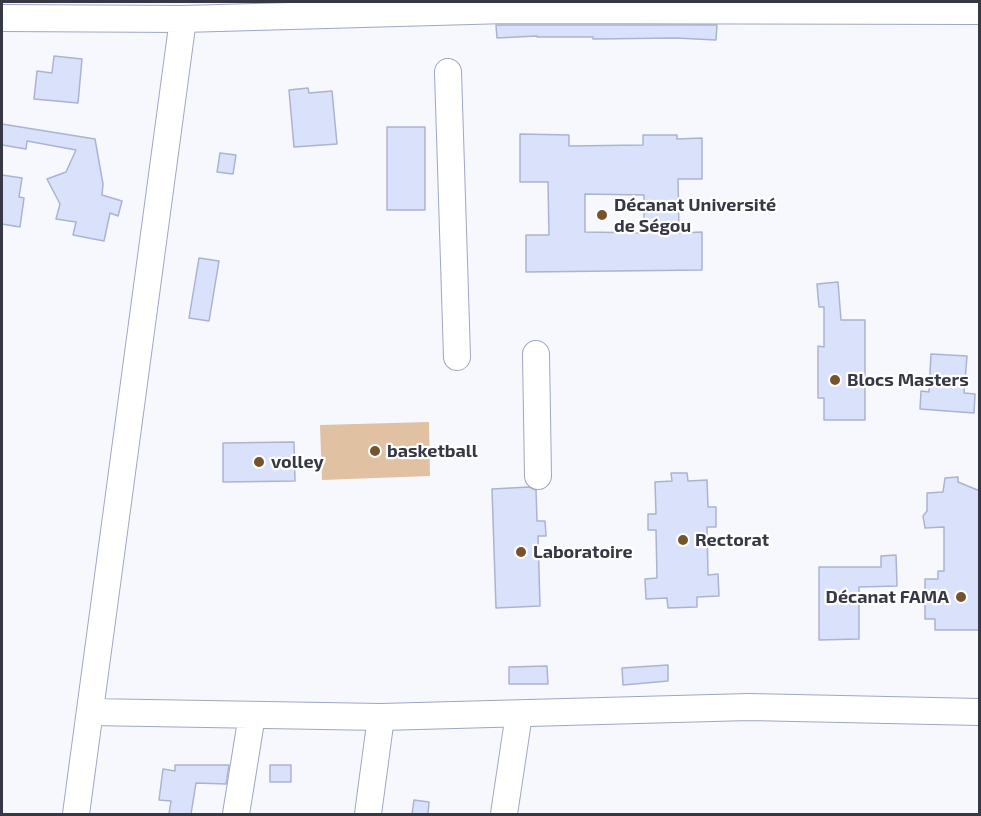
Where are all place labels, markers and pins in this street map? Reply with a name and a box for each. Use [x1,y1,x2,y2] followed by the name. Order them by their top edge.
[614,194,776,236] place label: Décanat Université de Ségou
[595,208,609,222] marker: Décanat Université de Ségou
[847,369,969,391] place label: Blocs Masters
[828,373,842,387] marker: Blocs Masters
[387,440,478,462] place label: basketball
[368,444,382,458] marker: basketball
[271,451,324,473] place label: volley
[252,455,266,469] marker: volley
[695,529,769,551] place label: Rectorat
[676,533,690,547] marker: Rectorat
[533,541,633,563] place label: Laboratoire
[514,545,528,559] marker: Laboratoire
[826,586,949,608] place label: Décanat FAMA
[954,590,968,604] marker: Décanat FAMA

